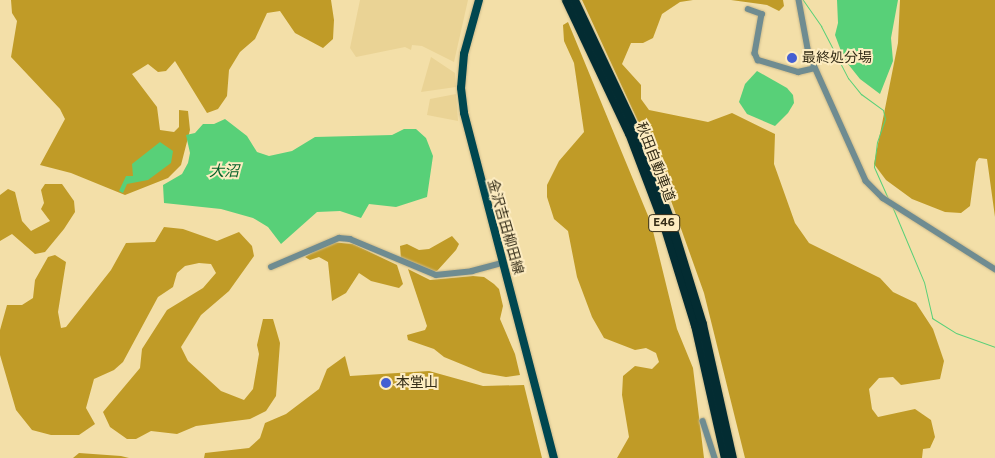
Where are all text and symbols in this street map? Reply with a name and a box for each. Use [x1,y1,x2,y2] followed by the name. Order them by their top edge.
[802,50,872,66] place label: 最終処分場
[786,52,798,64] marker: 最終処分場
[632,120,678,204] street label: 秋田自動車道
[209,163,239,181] water label: 大沼
[483,178,527,276] street label: 金沢吉田柳田線
[648,214,680,232] road number: E46
[396,375,438,391] place label: 本堂山
[380,377,392,389] marker: 本堂山

